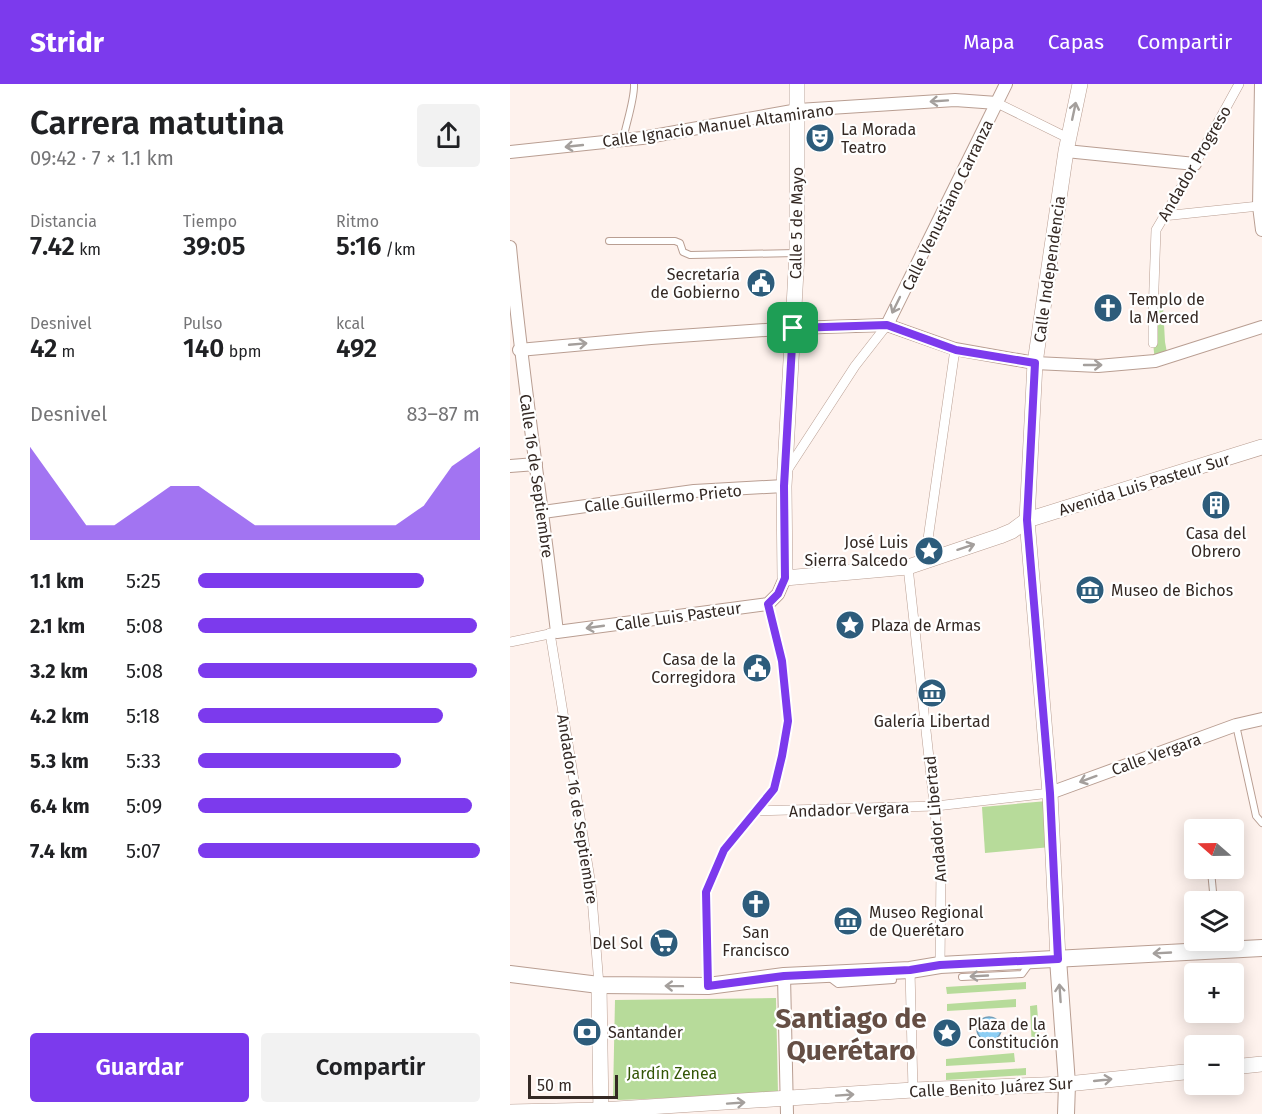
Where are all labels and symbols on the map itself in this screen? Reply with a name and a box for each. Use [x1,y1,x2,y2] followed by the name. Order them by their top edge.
[929,96,949,107] one-way arrow
[601,100,835,151] street label: Calle Ignacio Manuel Altamirano
[1069,102,1081,121] one-way arrow
[1154,102,1235,224] street label: Andador Progreso
[898,117,997,294] street label: Calle Venustiano Carranza
[841,120,916,157] place label: La Morada Teatro
[804,122,836,154] theatre icon: La Morada Teatro
[564,140,584,151] one-way arrow
[786,167,807,279] street label: Calle 5 de Mayo
[1030,194,1069,344] street label: Calle Independencia
[650,265,740,302] place label: Secretaría de Gobierno
[745,267,777,299] public building icon: Secretaría de Gobierno
[1129,290,1205,327] place label: Templo de la Merced
[1092,292,1124,324] church icon: Templo de la Merced
[890,296,902,314] one-way arrow
[767,302,818,353] pin
[567,338,587,349] one-way arrow
[1083,359,1103,371] one-way arrow
[516,393,557,559] street label: Calle 16 de Septiembre
[1056,449,1233,520] street label: Avenida Luis Pasteur Sur
[583,481,743,516] street label: Calle Guillermo Prieto
[1200,489,1232,521] building icon: Casa del Obrero
[1186,524,1247,561] place label: Casa del Obrero
[804,533,908,570] place label: José Luis Sierra Salcedo
[913,535,945,567] place icon: José Luis Sierra Salcedo
[956,541,975,552] one-way arrow
[1074,574,1106,606] museum icon: Museo de Bichos
[1111,581,1233,600] place label: Museo de Bichos
[614,598,743,635] street label: Calle Luis Pasteur
[834,609,866,641] place icon: Plaza de Armas
[871,616,981,635] place label: Plaza de Armas
[586,622,606,633] one-way arrow
[651,650,736,687] place label: Casa de la Corregidora
[741,652,773,684] public building icon: Casa de la Corregidora
[916,677,948,709] museum icon: Galería Libertad
[874,712,990,731] place label: Galería Libertad
[553,713,602,905] street label: Andador 16 de Septiembre
[1109,730,1203,779] street label: Calle Vergara
[921,755,950,883] street label: Andador Libertad
[1079,775,1098,786] one-way arrow
[789,798,909,821] street label: Andador Vergara
[1184,819,1244,879] north arrow
[740,888,772,920] church icon: San Francisco
[869,903,984,940] place label: Museo Regional de Querétaro
[832,905,864,937] museum icon: Museo Regional de Querétaro
[722,923,790,960] place label: San Francisco
[648,927,680,959] supermarket icon: Del Sol
[592,934,643,953] place label: Del Sol
[1152,947,1172,958] one-way arrow
[970,970,990,981] one-way arrow
[665,980,685,992] one-way arrow
[1055,983,1066,1003] one-way arrow
[775,1002,927,1067] district label: Santiago de Querétaro
[968,1015,1059,1052] place label: Plaza de la Constitución
[571,1016,603,1048] bank icon: Santander
[931,1017,963,1049] place icon: Plaza de la Constitución
[608,1023,684,1042] place label: Santander
[627,1064,717,1083] park label: Jardín Zenea
[528,1072,618,1100] scale bar
[909,1074,1074,1101] street label: Calle Benito Juárez Sur
[1092,1074,1112,1085] one-way arrow
[835,1089,855,1100] one-way arrow
[726,1097,746,1108] one-way arrow

